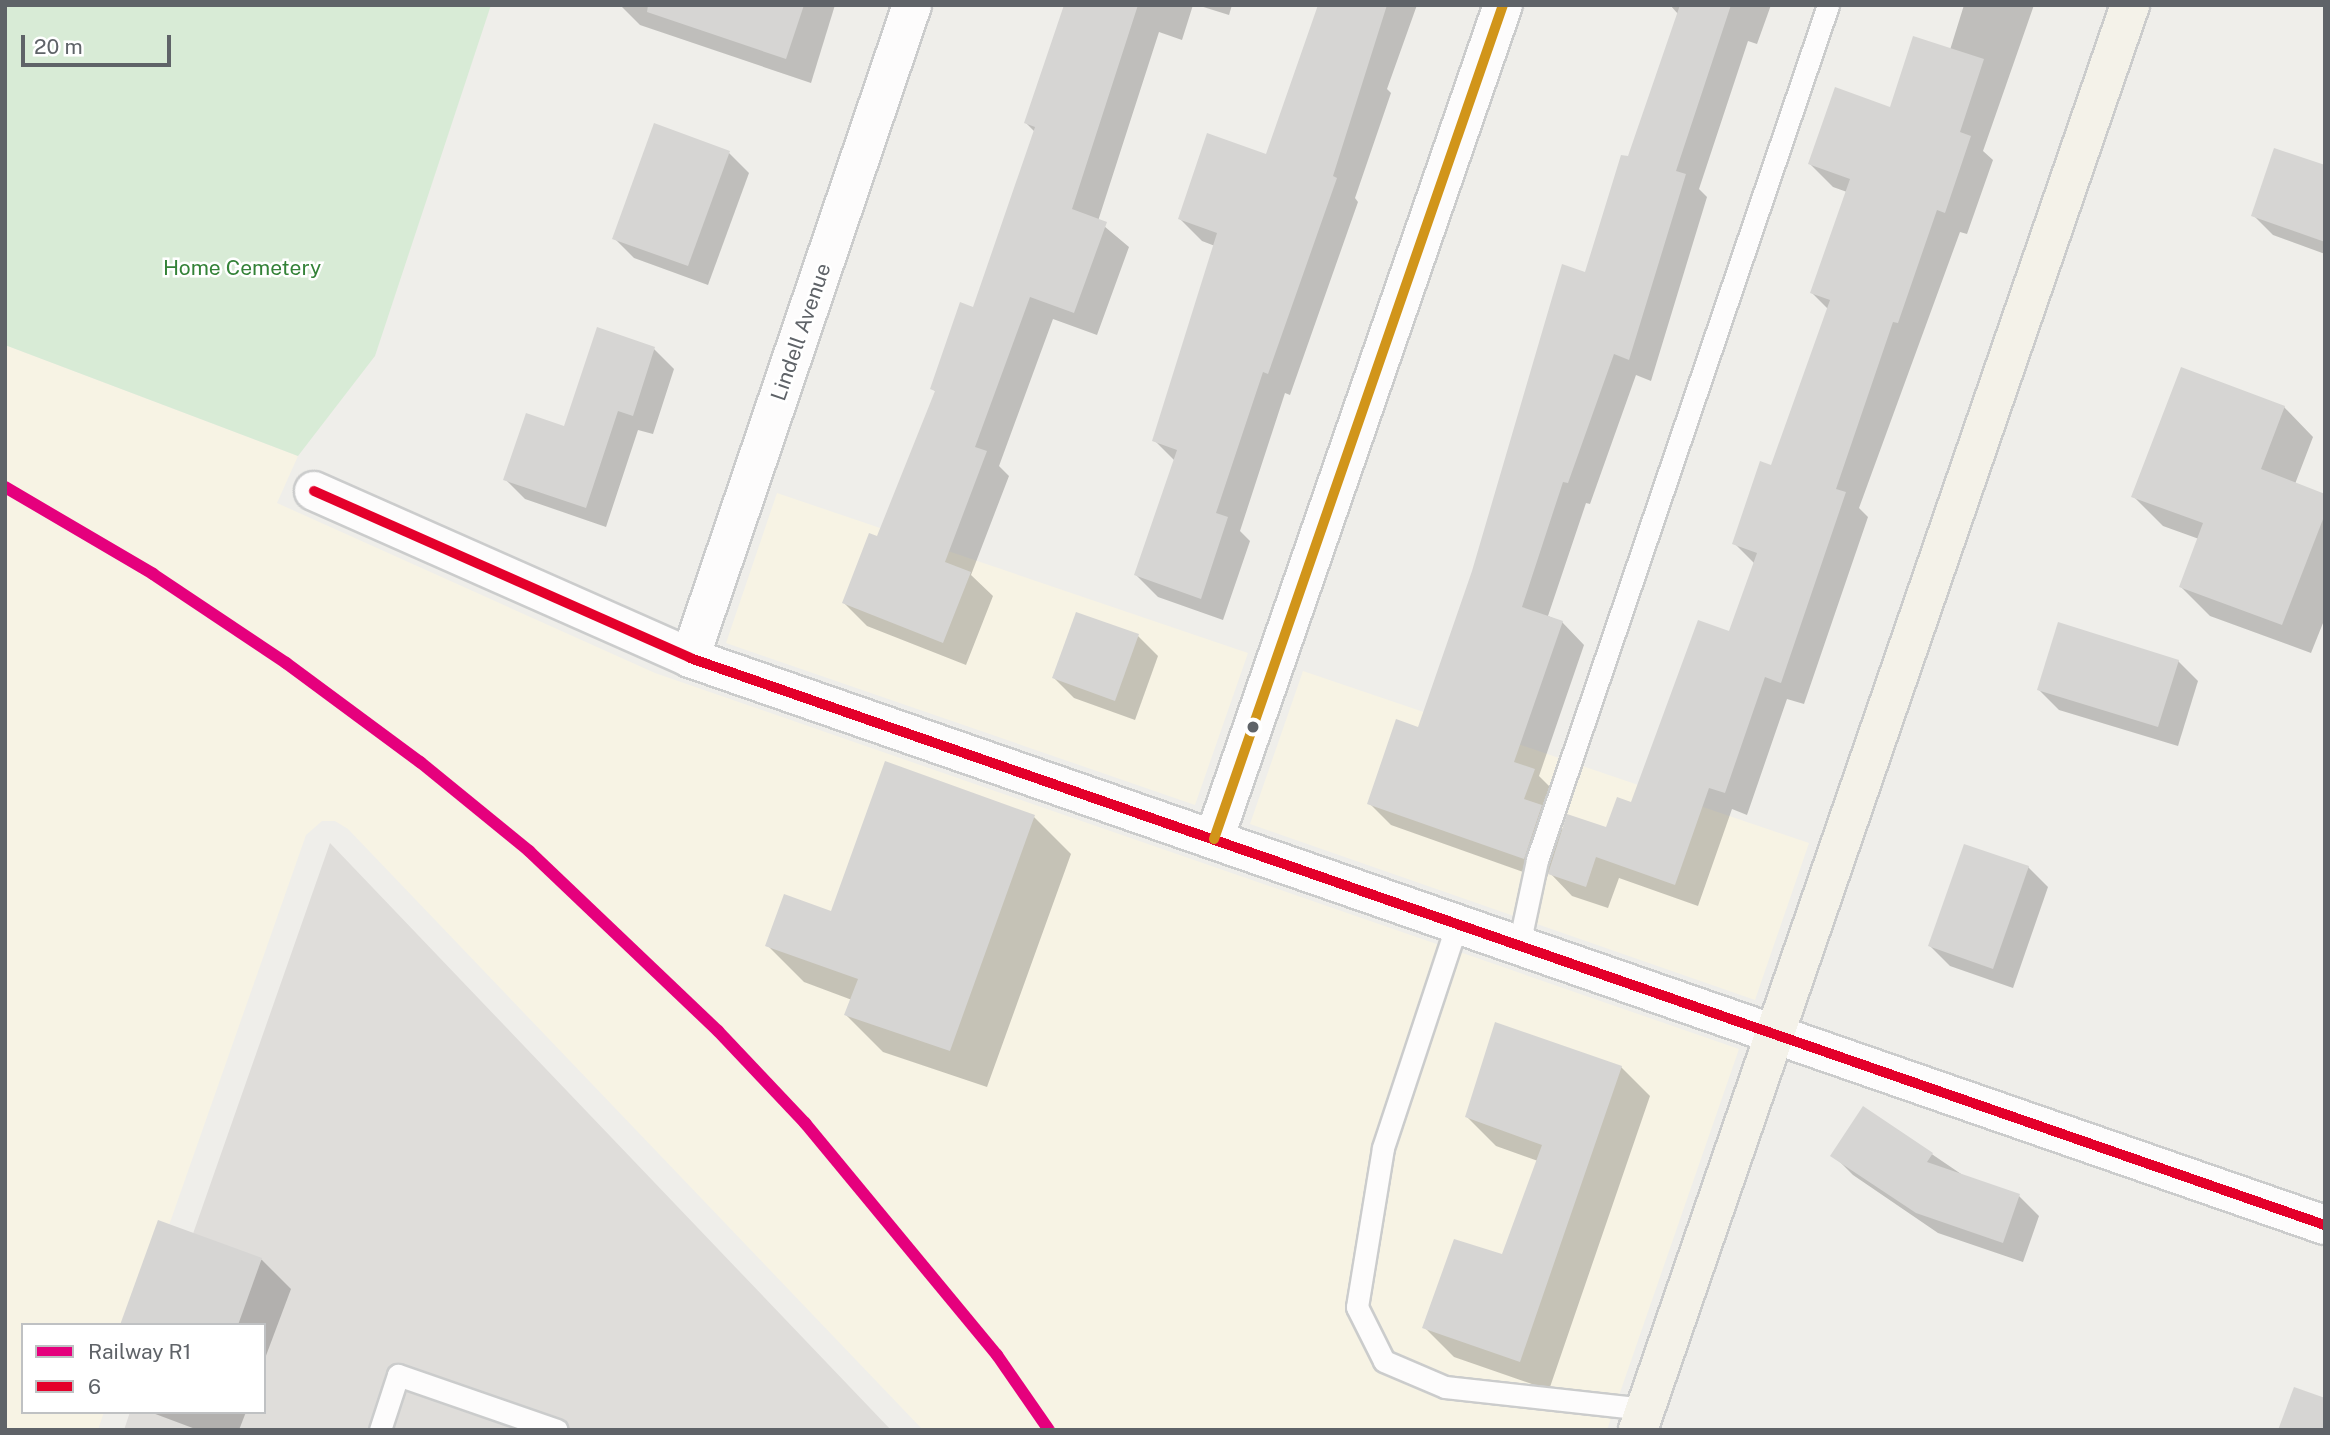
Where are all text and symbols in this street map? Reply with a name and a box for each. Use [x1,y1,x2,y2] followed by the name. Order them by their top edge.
[24,21,175,65] scale bar
[34,34,83,59] text: 20 m
[163,255,321,281] park label: Home Cemetery
[766,260,836,404] street label: Lindell Avenue
[1246,720,1260,734] unlabelled marker
[21,1323,266,1414] legend
[88,1339,191,1364] text: Railway R1
[88,1374,101,1399] text: 6

